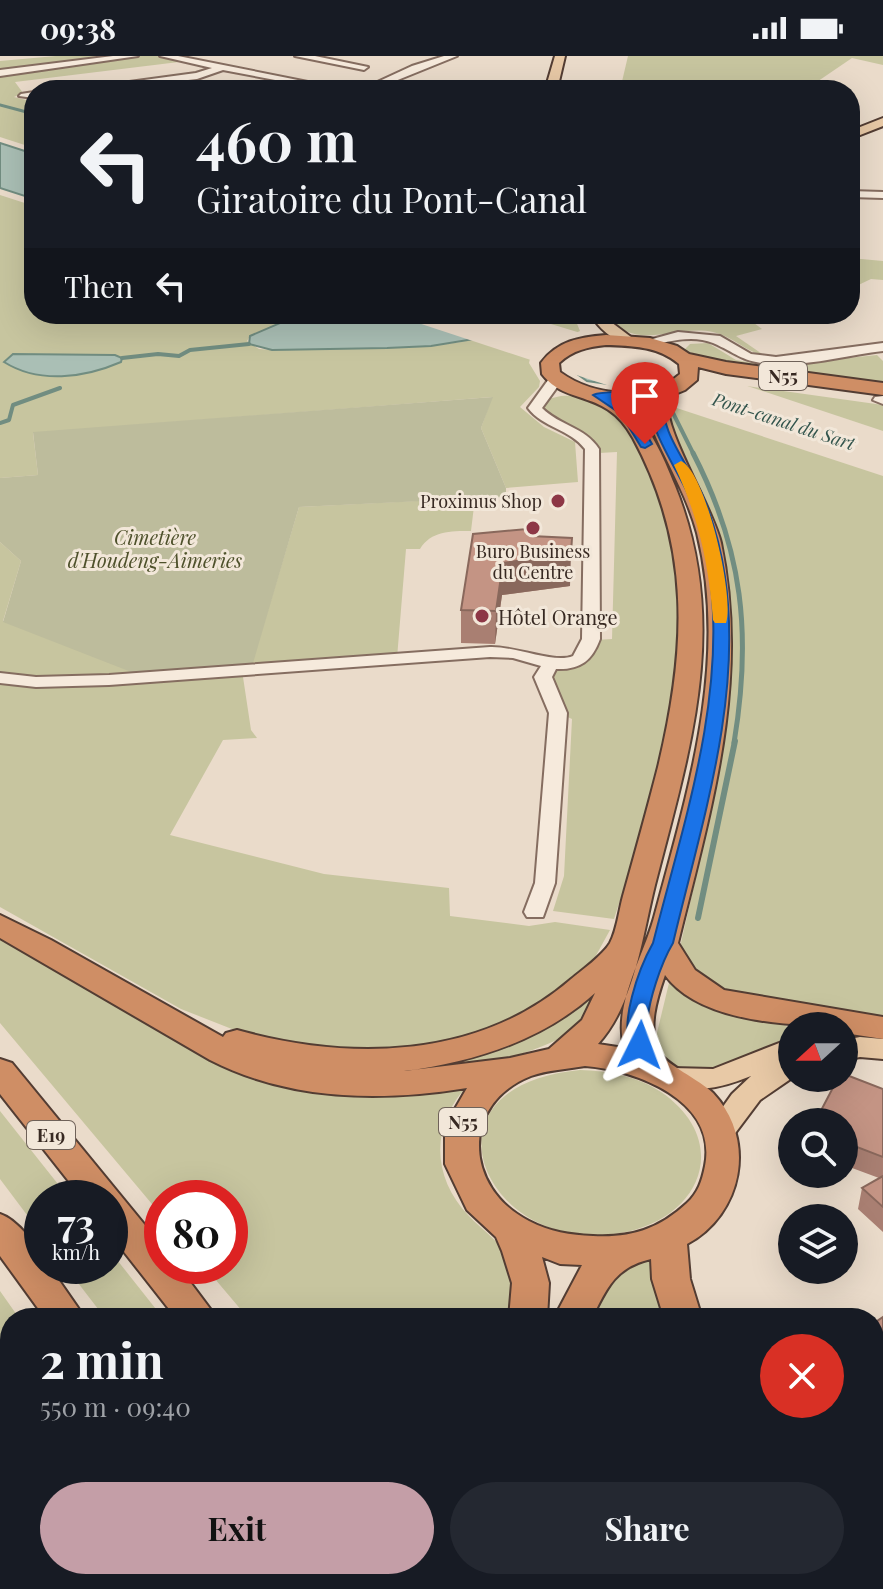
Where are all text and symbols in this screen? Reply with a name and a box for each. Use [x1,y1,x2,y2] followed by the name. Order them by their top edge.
[40,8,116,48] text: 09:38
[196,102,357,177] text: 460 m
[64,112,168,216] icon: left
[196,174,587,222] text: Giratoire du Pont-Canal
[149,264,193,308] icon: left
[64,266,133,306] text: Then
[611,362,679,444] pin
[759,362,807,390] road number: N55
[623,374,667,418] icon: arrive
[709,386,859,456] water label: Pont-canal du Sart
[420,489,542,513] place label: Proximus Shop
[549,492,567,510] marker: Proximus Shop
[524,519,542,537] marker: Buro Business du Centre
[68,523,243,573] park label: Cimetière d'Houdeng-Aimeries
[476,539,590,584] place label: Buro Business du Centre
[498,603,618,630] place label: Hôtel Orange
[473,607,491,625] marker: Hôtel Orange
[598,1003,682,1087] position arrow
[778,1012,858,1092] north arrow
[778,1012,858,1284] map controls
[439,1108,487,1136] road number: N55
[778,1108,858,1188] button: search
[27,1121,75,1149] road number: E19
[144,1180,248,1284] speed limit sign: 80
[57,1195,95,1248] text: 73
[778,1204,858,1284] button: layers
[52,1238,100,1265] text: km/h
[40,1327,164,1391] text: 2 min
[760,1334,844,1418] button: close
[40,1389,191,1424] text: 550 m · 09:40
[40,1482,434,1574] button: Exit
[450,1482,844,1574] button: Share

